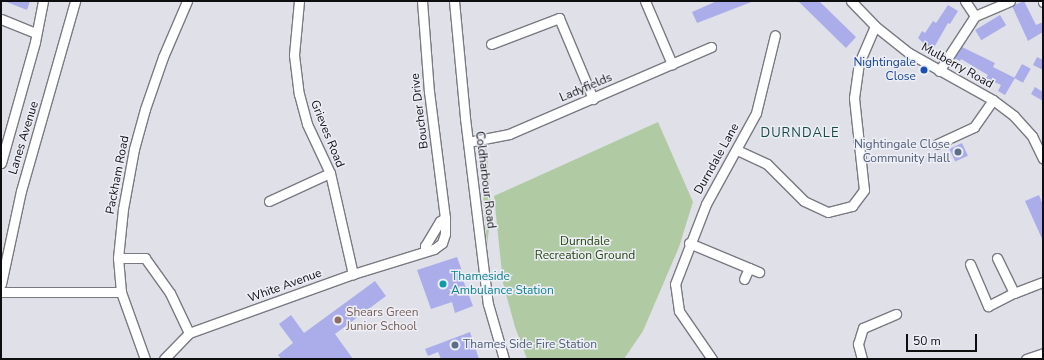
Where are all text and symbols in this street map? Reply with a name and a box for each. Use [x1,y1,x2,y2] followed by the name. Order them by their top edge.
[919,40,995,92] street label: Mulberry Road
[853,56,916,84] place label: Nightingale Close
[919,65,929,75] marker: Nightingale Close
[558,71,614,105] street label: Ladyfields
[408,72,432,150] street label: Boucher Drive
[307,98,347,170] street label: Grieves Road
[6,100,42,176] street label: Lanes Avenue
[692,121,742,197] street label: Durndale Lane
[760,125,840,141] district label: DURNDALE
[472,130,498,230] street label: Coldharbour Road
[103,135,133,215] street label: Packham Road
[854,138,950,166] place label: Nightingale Close Community Hall
[953,147,963,157] marker: Nightingale Close Community Hall
[535,235,635,263] park label: Durndale Recreation Ground
[246,266,324,306] street label: White Avenue
[451,270,554,298] place label: Thameside Ambulance Station
[438,279,448,289] marker: Thameside Ambulance Station
[346,306,419,334] place label: Shears Green Junior School
[333,315,343,325] marker: Shears Green Junior School
[908,326,979,352] scale bar
[913,333,941,349] text: 50 m
[463,338,597,352] place label: Thames Side Fire Station
[450,340,460,350] marker: Thames Side Fire Station

